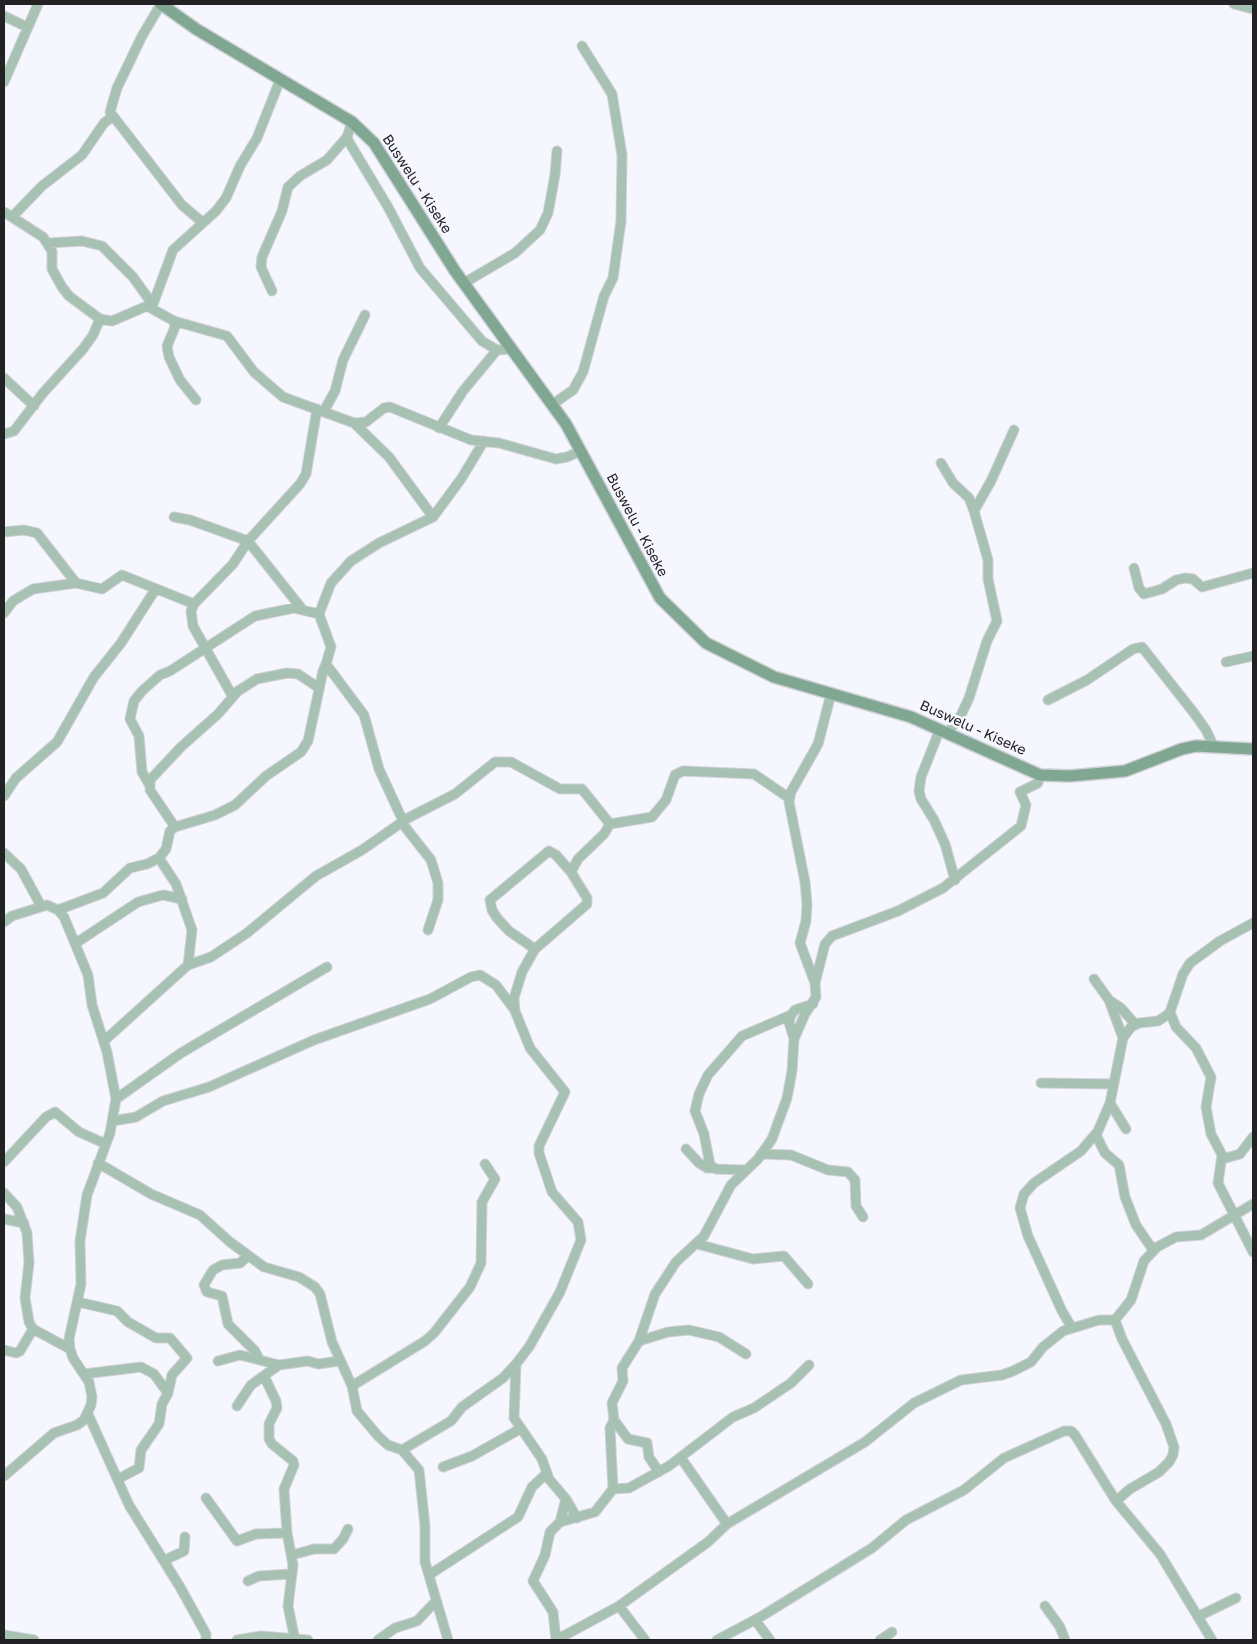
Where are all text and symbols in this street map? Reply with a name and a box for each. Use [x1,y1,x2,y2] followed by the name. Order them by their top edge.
[379,131,455,237] street label: Buswelu - Kiseke
[603,470,671,580] street label: Buswelu - Kiseke
[917,697,1029,759] street label: Buswelu - Kiseke

